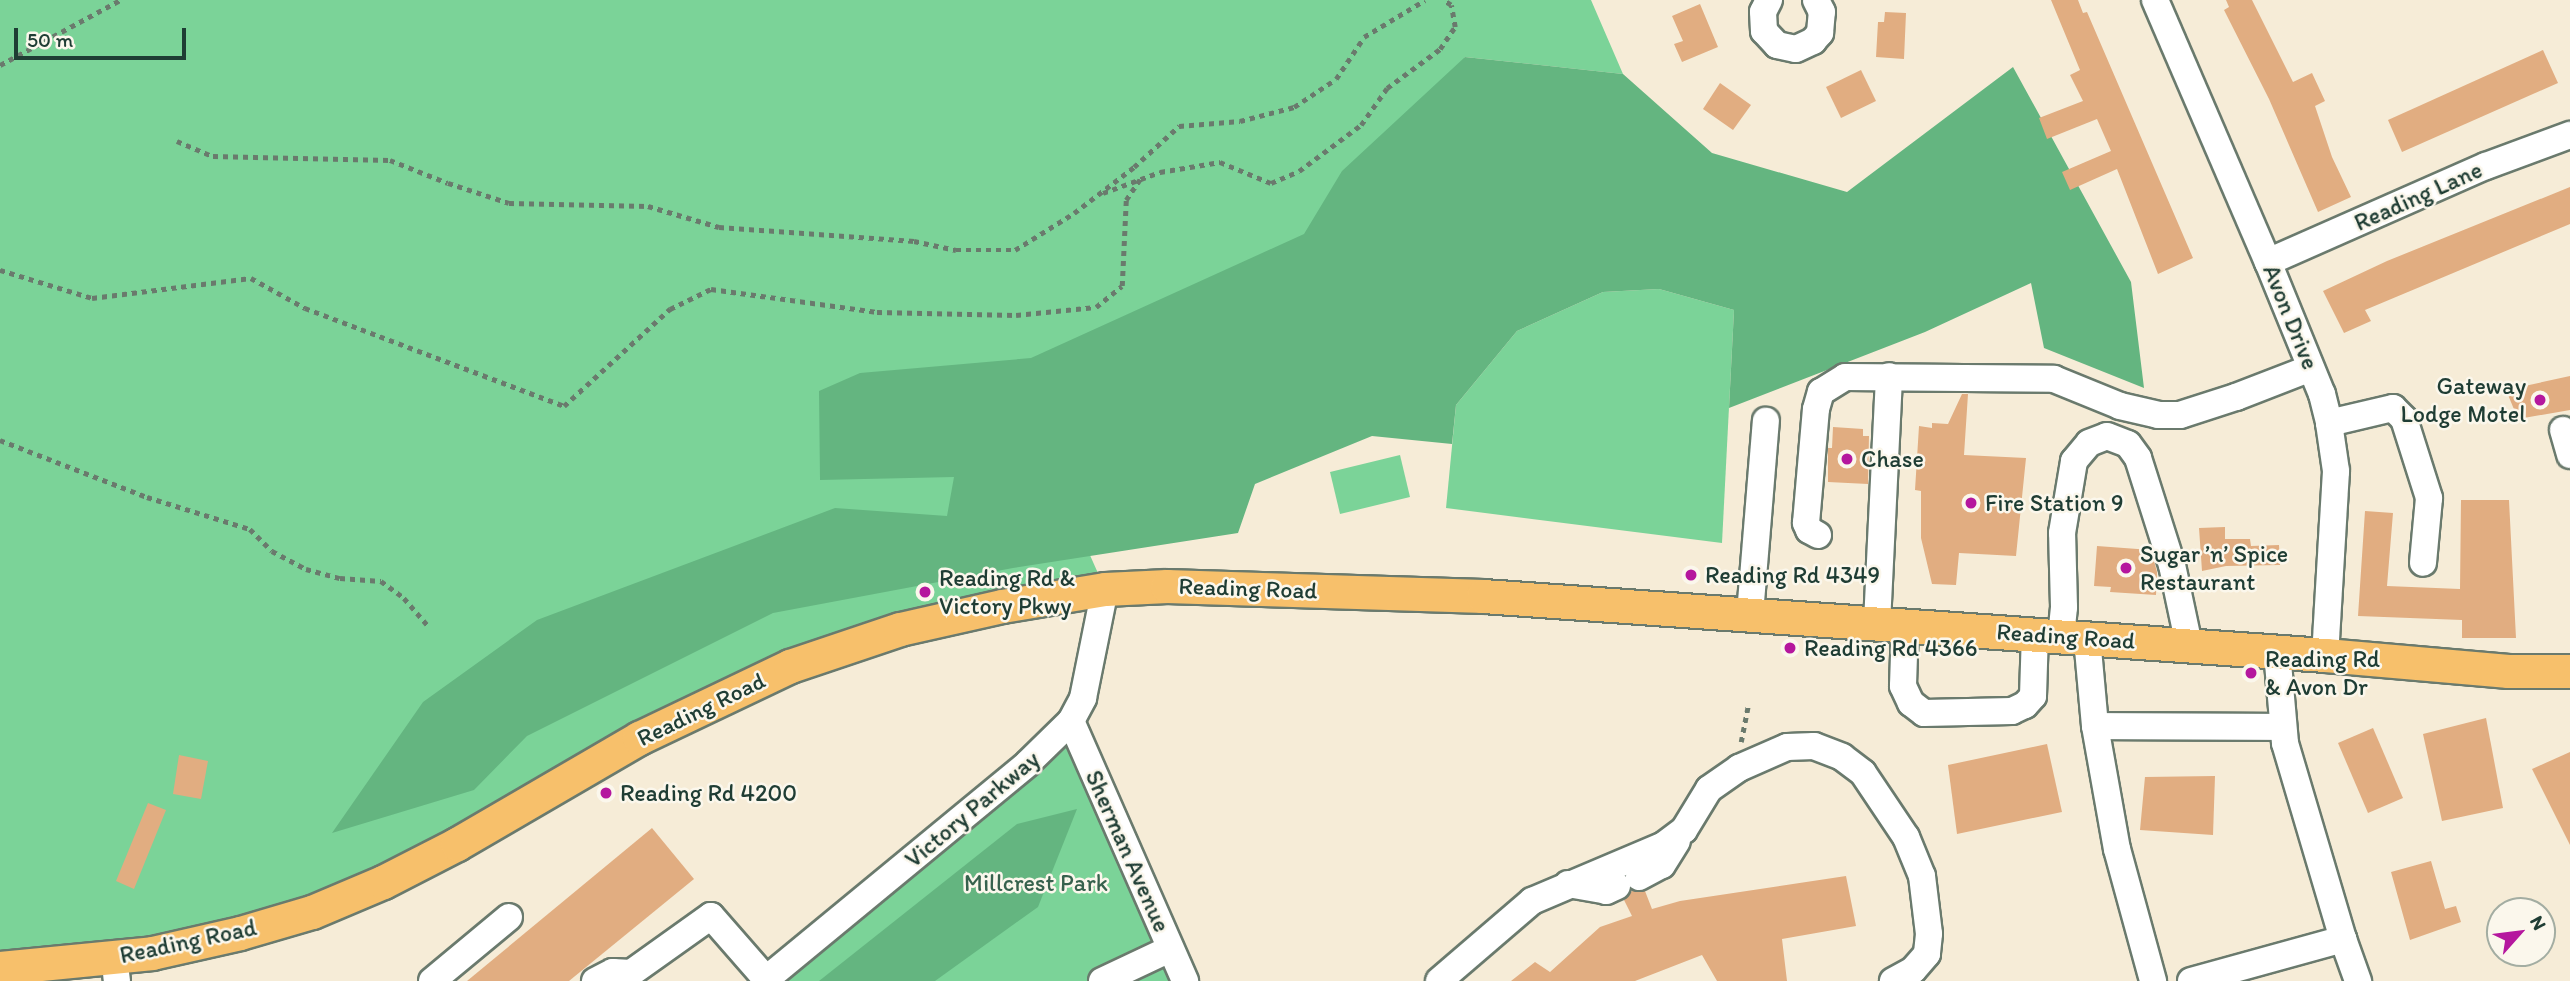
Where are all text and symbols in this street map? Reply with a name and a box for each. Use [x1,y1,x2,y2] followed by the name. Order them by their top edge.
[18,14,189,58] scale bar
[27,27,73,52] text: 50 m
[2350,155,2486,237] street label: Reading Lane
[2257,260,2325,374] street label: Avon Drive
[2401,372,2526,428] place label: Gateway Lodge Motel
[2532,392,2548,408] marker: Gateway Lodge Motel
[1861,445,1924,473] place label: Chase
[1839,451,1855,467] marker: Chase
[1985,489,2124,517] place label: Fire Station 9
[1963,495,1979,511] marker: Fire Station 9
[2140,540,2288,596] place label: Sugar ’n’ Spice Restaurant
[2118,560,2134,576] marker: Sugar ’n’ Spice Restaurant
[1705,561,1880,589] place label: Reading Rd 4349
[939,564,1075,620] place label: Reading Rd & Victory Pkwy
[1683,567,1699,583] marker: Reading Rd 4349
[1178,571,1318,605] street label: Reading Road
[917,584,933,600] marker: Reading Rd & Victory Pkwy
[1996,617,2136,655] street label: Reading Road
[1804,634,1977,662] place label: Reading Rd 4366
[1782,640,1798,656] marker: Reading Rd 4366
[2265,645,2380,701] place label: Reading Rd & Avon Dr
[2243,665,2259,681] marker: Reading Rd & Avon Dr
[632,666,770,752] street label: Reading Road
[899,745,1045,873] street label: Victory Parkway
[1080,766,1176,936] street label: Sherman Avenue
[620,779,797,807] place label: Reading Rd 4200
[598,785,614,801] marker: Reading Rd 4200
[964,869,1108,897] park label: Millcrest Park
[2486,897,2556,967] north arrow
[117,912,259,970] street label: Reading Road
[2525,912,2551,934] text: N

